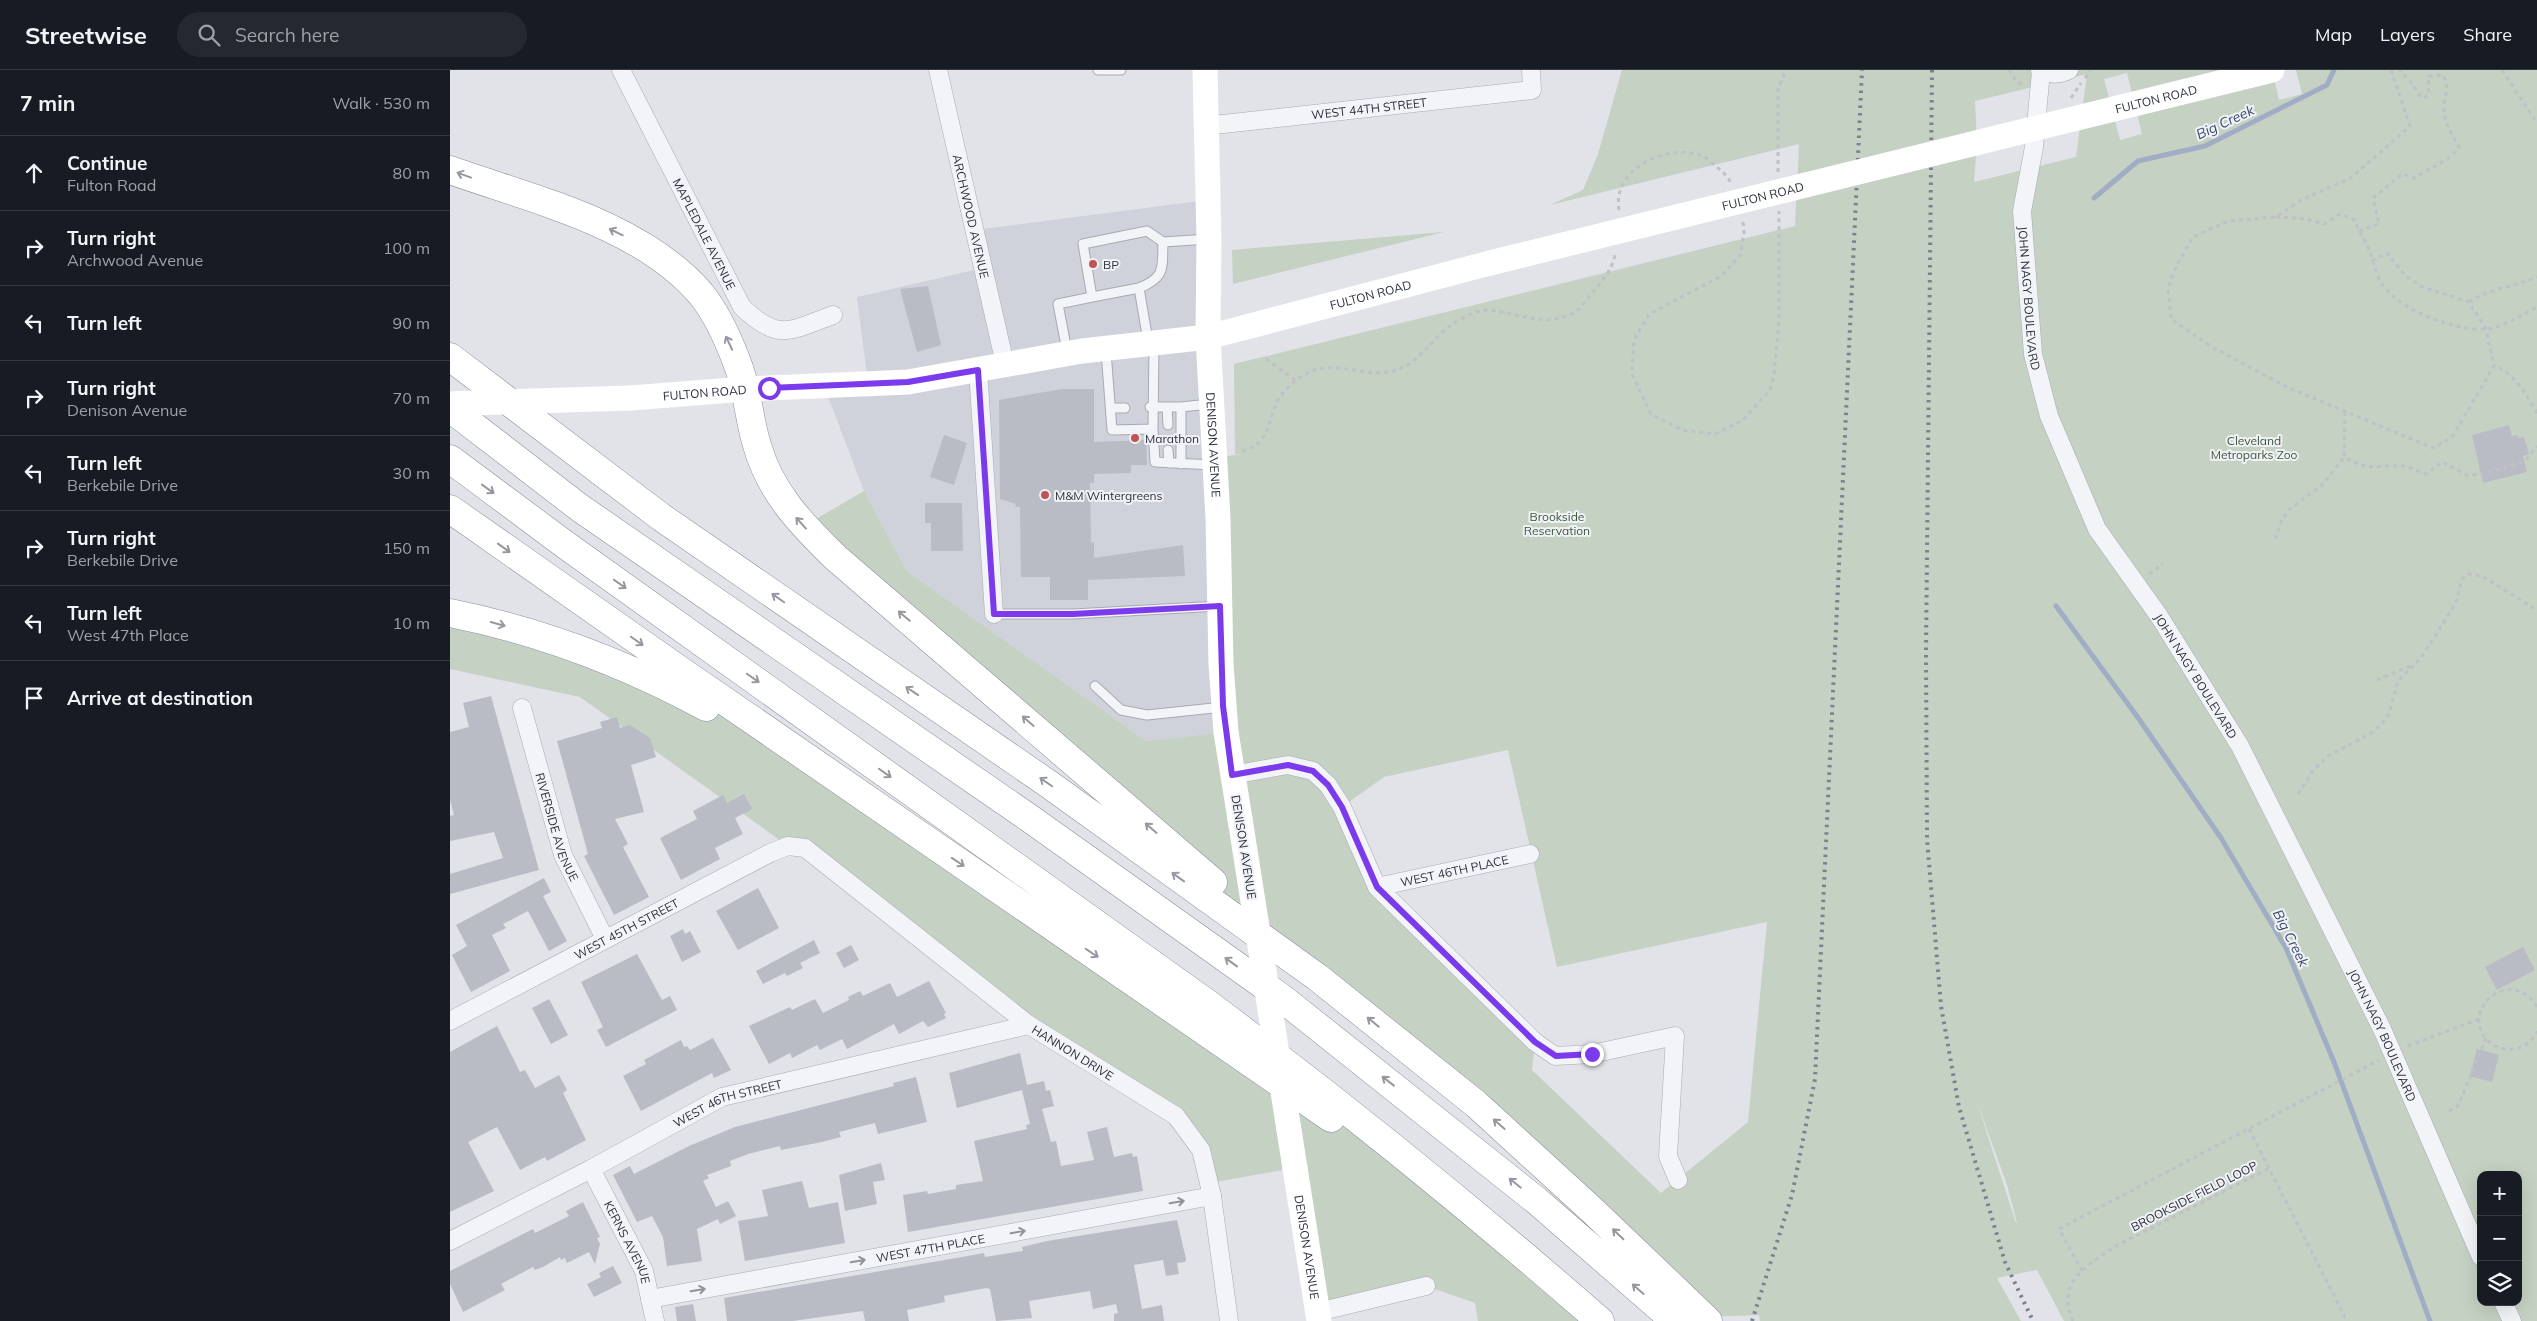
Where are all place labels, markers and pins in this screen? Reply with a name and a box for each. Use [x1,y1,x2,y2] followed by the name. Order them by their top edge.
[1103,257,1119,272] place label: BP
[1087,258,1099,270] marker: BP
[1145,431,1199,446] place label: Marathon
[1129,432,1141,444] marker: Marathon
[1055,488,1163,503] place label: M&M Wintergreens
[1039,489,1051,501] marker: M&M Wintergreens

